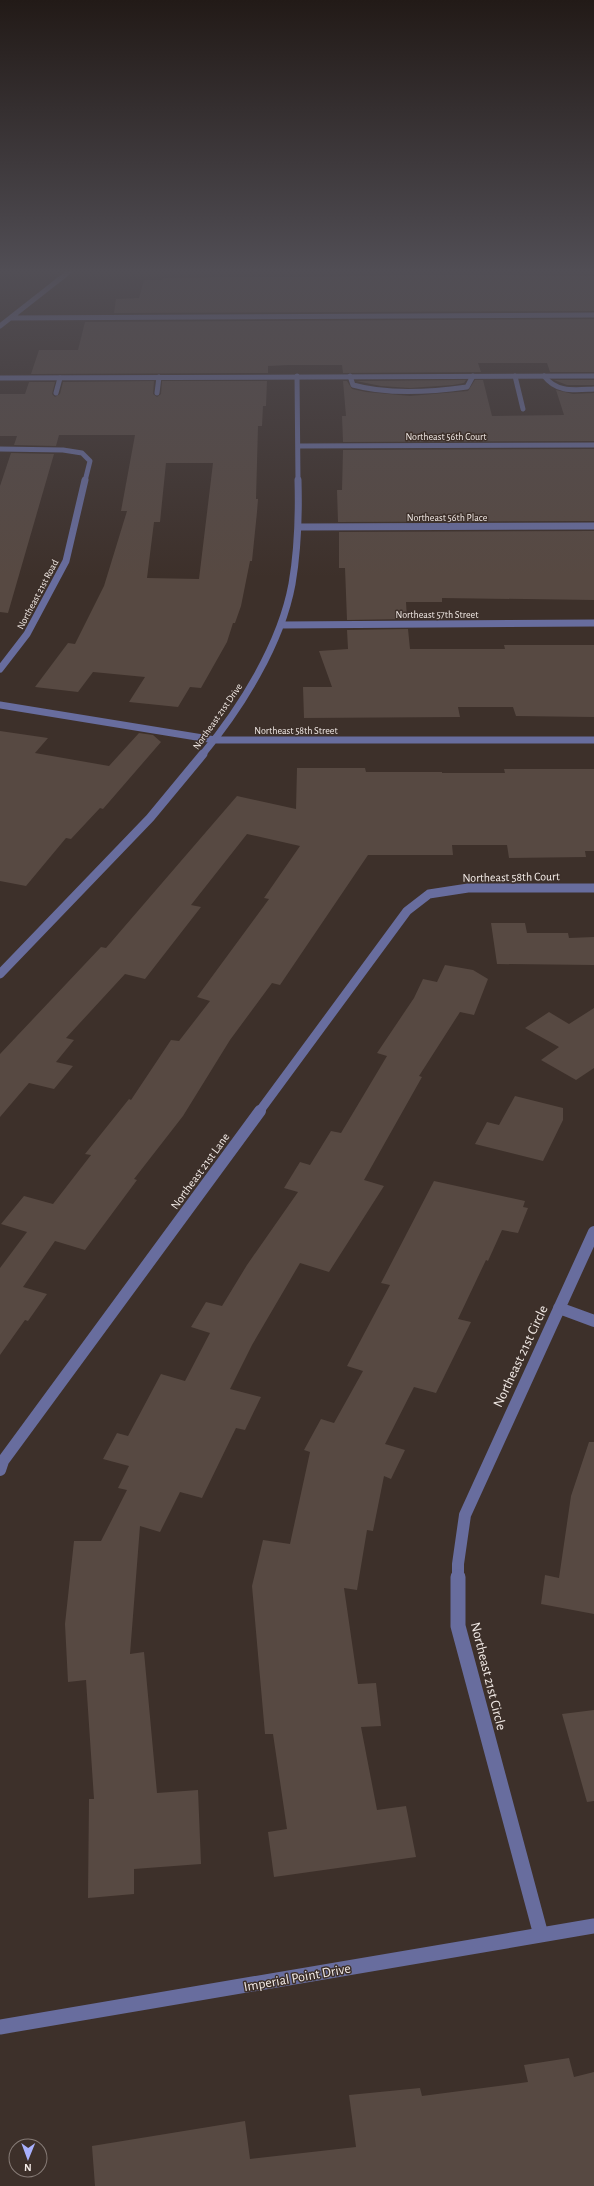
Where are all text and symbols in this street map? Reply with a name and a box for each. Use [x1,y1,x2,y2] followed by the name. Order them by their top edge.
[405,432,487,442] street label: Northeast 56th Court
[407,513,488,523] street label: Northeast 56th Place
[15,558,60,631] street label: Northeast 21st Road
[396,610,479,620] street label: Northeast 57th Street
[191,681,245,751] street label: Northeast 21st Drive
[254,726,338,736] street label: Northeast 58th Street
[462,870,560,884] street label: Northeast 58th Court
[168,1131,232,1211] street label: Northeast 21st Lane
[491,1303,551,1410] street label: Northeast 21st Circle
[468,1621,508,1732] street label: Northeast 21st Circle
[242,1962,352,1994] street label: Imperial Point Drive
[8,2138,48,2178] north arrow
[24,2162,32,2173] text: N

